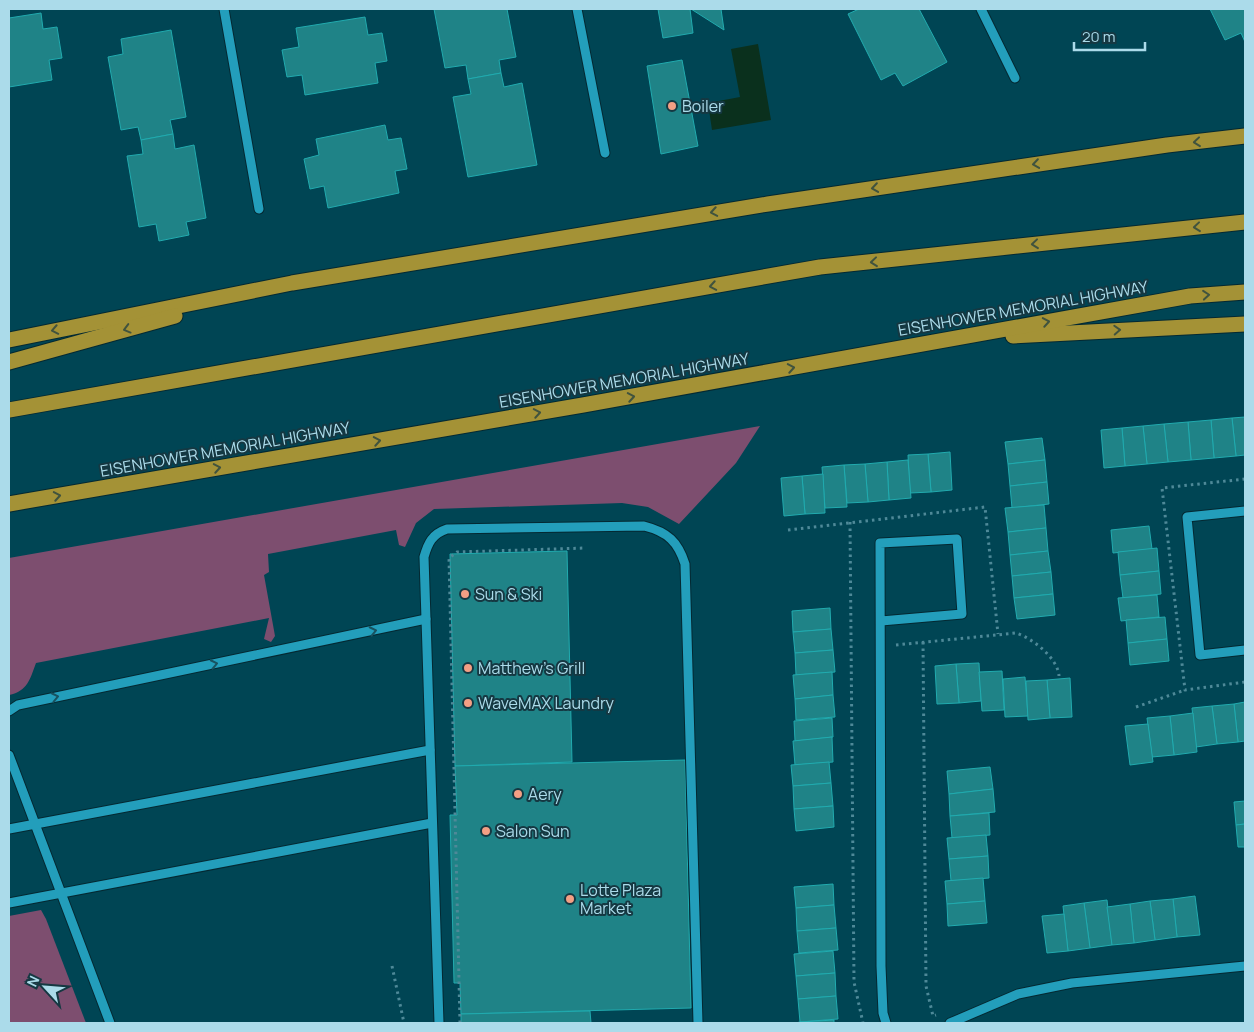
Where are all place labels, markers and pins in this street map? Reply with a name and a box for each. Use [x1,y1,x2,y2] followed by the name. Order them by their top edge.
[682,95,724,117] place label: Boiler
[666,100,678,112] marker: Boiler
[475,583,542,605] place label: Sun & Ski
[459,588,471,600] marker: Sun & Ski
[478,657,585,679] place label: Matthew's Grill
[462,662,474,674] marker: Matthew's Grill
[478,692,615,714] place label: WaveMAX Laundry
[462,697,474,709] marker: WaveMAX Laundry
[528,783,562,805] place label: Aery
[512,788,524,800] marker: Aery
[496,820,570,842] place label: Salon Sun
[480,825,492,837] marker: Salon Sun
[580,879,661,919] place label: Lotte Plaza Market
[564,893,576,905] marker: Lotte Plaza Market

